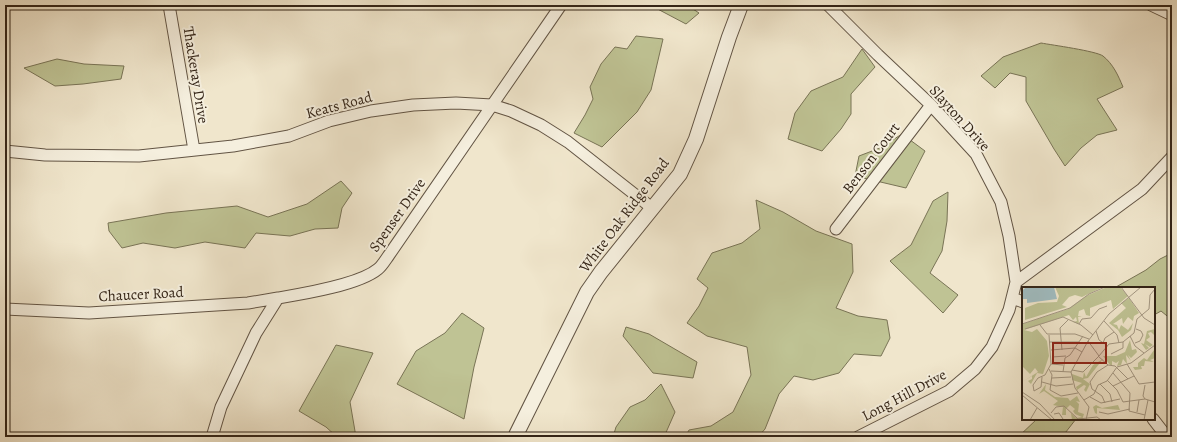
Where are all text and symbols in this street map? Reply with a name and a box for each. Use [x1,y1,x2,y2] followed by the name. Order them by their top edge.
[178,25,214,125] street label: Thackeray Drive
[925,81,995,155] street label: Slayton Drive
[304,86,375,123] street label: Keats Road
[838,118,904,197] street label: Benson Court
[574,153,674,277] street label: White Oak Ridge Road
[364,174,430,256] street label: Spenser Drive
[98,282,185,306] street label: Chaucer Road
[1022,287,1155,420] inset map
[858,364,950,426] street label: Long Hill Drive

